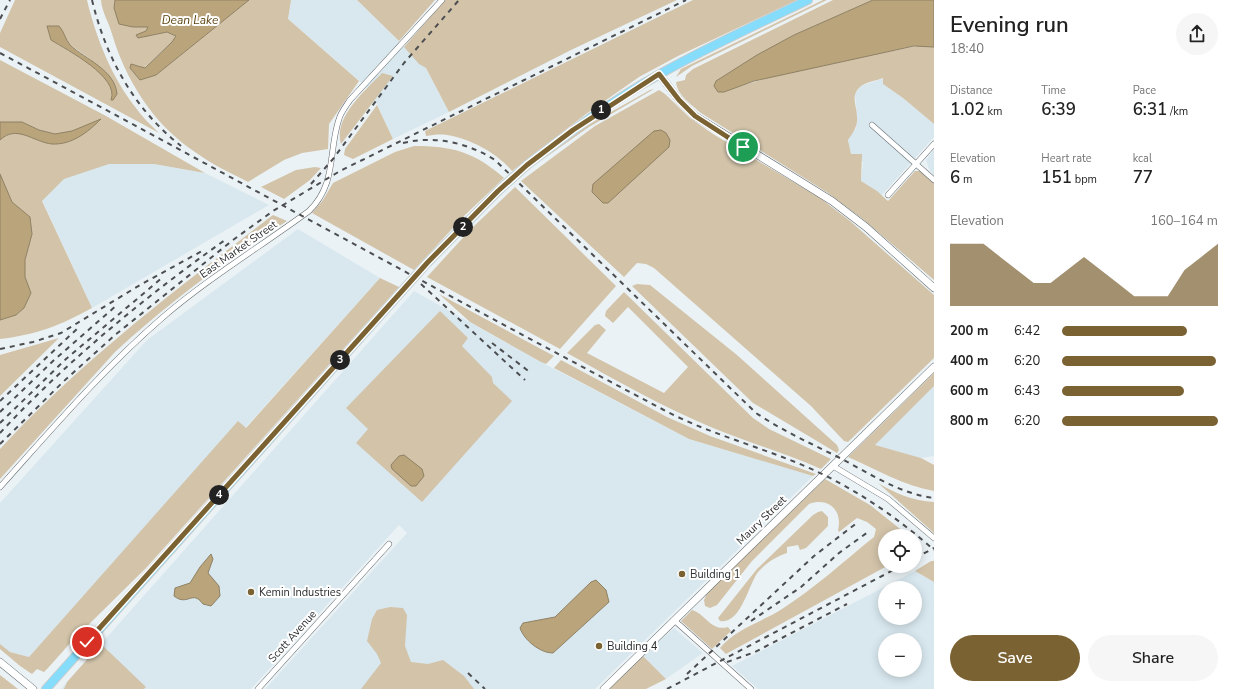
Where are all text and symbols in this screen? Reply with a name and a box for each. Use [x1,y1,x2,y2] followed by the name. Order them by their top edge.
[950,10,1069,40] text: Evening run
[162,12,219,28] water label: Dean Lake
[1176,13,1218,55] button: share
[950,40,984,58] text: 18:40
[950,83,993,98] text: Distance
[1041,83,1066,98] text: Time
[1133,83,1156,98] text: Pace
[950,98,985,121] text: 1.02
[1041,98,1076,121] text: 6:39
[1133,98,1167,121] text: 6:31
[591,100,611,120] pin: 1
[598,102,604,117] text: 1
[985,104,1002,119] text: km
[1167,104,1188,119] text: /km
[726,130,760,164] pin
[732,136,754,158] icon: arrive
[950,151,996,166] text: Elevation
[1041,151,1092,166] text: Heart rate
[1133,151,1152,166] text: kcal
[950,166,960,189] text: 6
[1041,166,1072,189] text: 151
[1133,166,1153,189] text: 77
[960,172,972,187] text: m
[1072,172,1097,187] text: bpm
[950,212,1004,230] text: Elevation
[1150,212,1218,230] text: 160–164 m
[197,217,280,282] street label: East Market Street
[453,217,473,237] pin: 2
[460,219,466,234] text: 2
[950,322,988,340] text: 200 m
[1014,322,1040,340] text: 6:42
[330,350,350,370] pin: 3
[337,352,343,367] text: 3
[950,352,988,370] text: 400 m
[1014,352,1040,370] text: 6:20
[950,382,988,400] text: 600 m
[1014,382,1040,400] text: 6:43
[950,412,988,430] text: 800 m
[1014,412,1040,430] text: 6:20
[209,485,229,505] pin: 4
[216,487,222,502] text: 4
[733,493,790,548] street label: Maury Street
[878,529,922,677] map controls
[878,529,922,573] button: locate
[690,567,740,582] place label: Building 1
[677,569,687,579] marker: Building 1
[878,581,922,625] button: +
[259,585,341,600] place label: Kemin Industries
[246,587,256,597] marker: Kemin Industries
[265,607,320,666] street label: Scott Avenue
[70,625,104,659] pin
[76,631,98,653] icon: check
[878,633,922,677] button: −
[950,635,1080,681] button: Save
[1088,635,1218,681] button: Share
[607,639,658,654] place label: Building 4
[594,641,604,651] marker: Building 4

